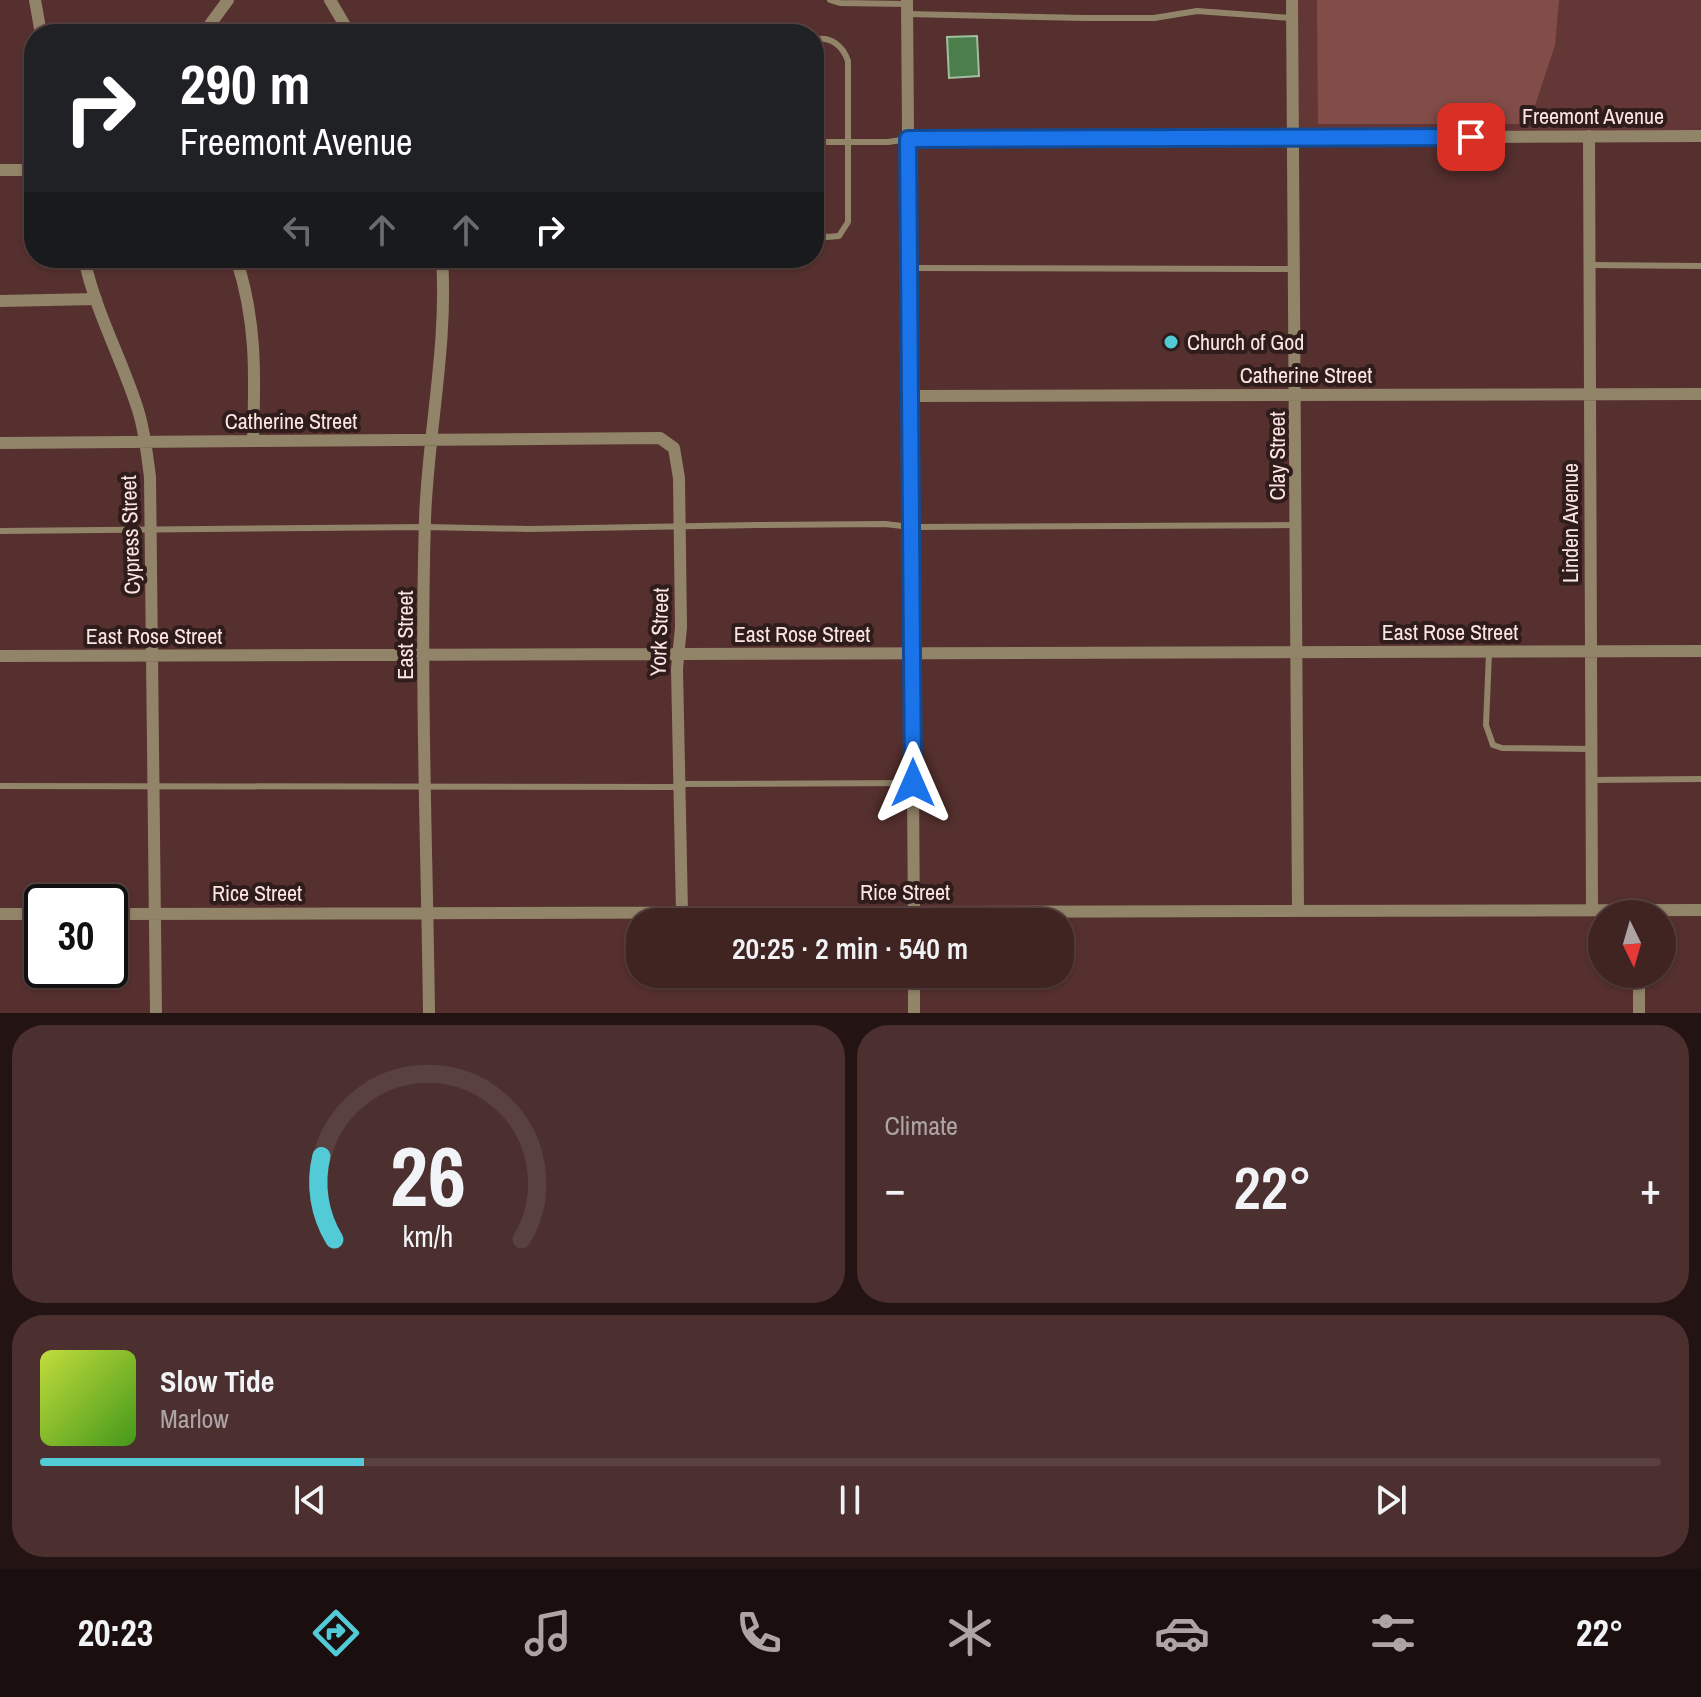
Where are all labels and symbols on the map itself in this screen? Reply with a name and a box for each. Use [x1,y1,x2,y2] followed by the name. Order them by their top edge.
[1522,101,1664,131] street label: Freemont Avenue
[1437,103,1505,171] pin
[1187,327,1304,357] place label: Church of God
[1162,333,1180,351] marker: Church of God
[1240,360,1372,390] street label: Catherine Street
[225,406,357,436] street label: Catherine Street
[1262,411,1292,501] street label: Clay Street
[1555,463,1585,583] street label: Linden Avenue
[113,475,147,595] street label: Cypress Street
[642,587,676,677] street label: York Street
[390,590,420,680] street label: East Street
[1382,617,1518,647] street label: East Rose Street
[734,619,870,649] street label: East Rose Street
[86,621,222,651] street label: East Rose Street
[871,741,955,825] position arrow
[860,877,950,907] street label: Rice Street
[212,878,302,908] street label: Rice Street
[24,884,128,988] speed limit sign: 30
[1588,900,1676,988] north arrow

